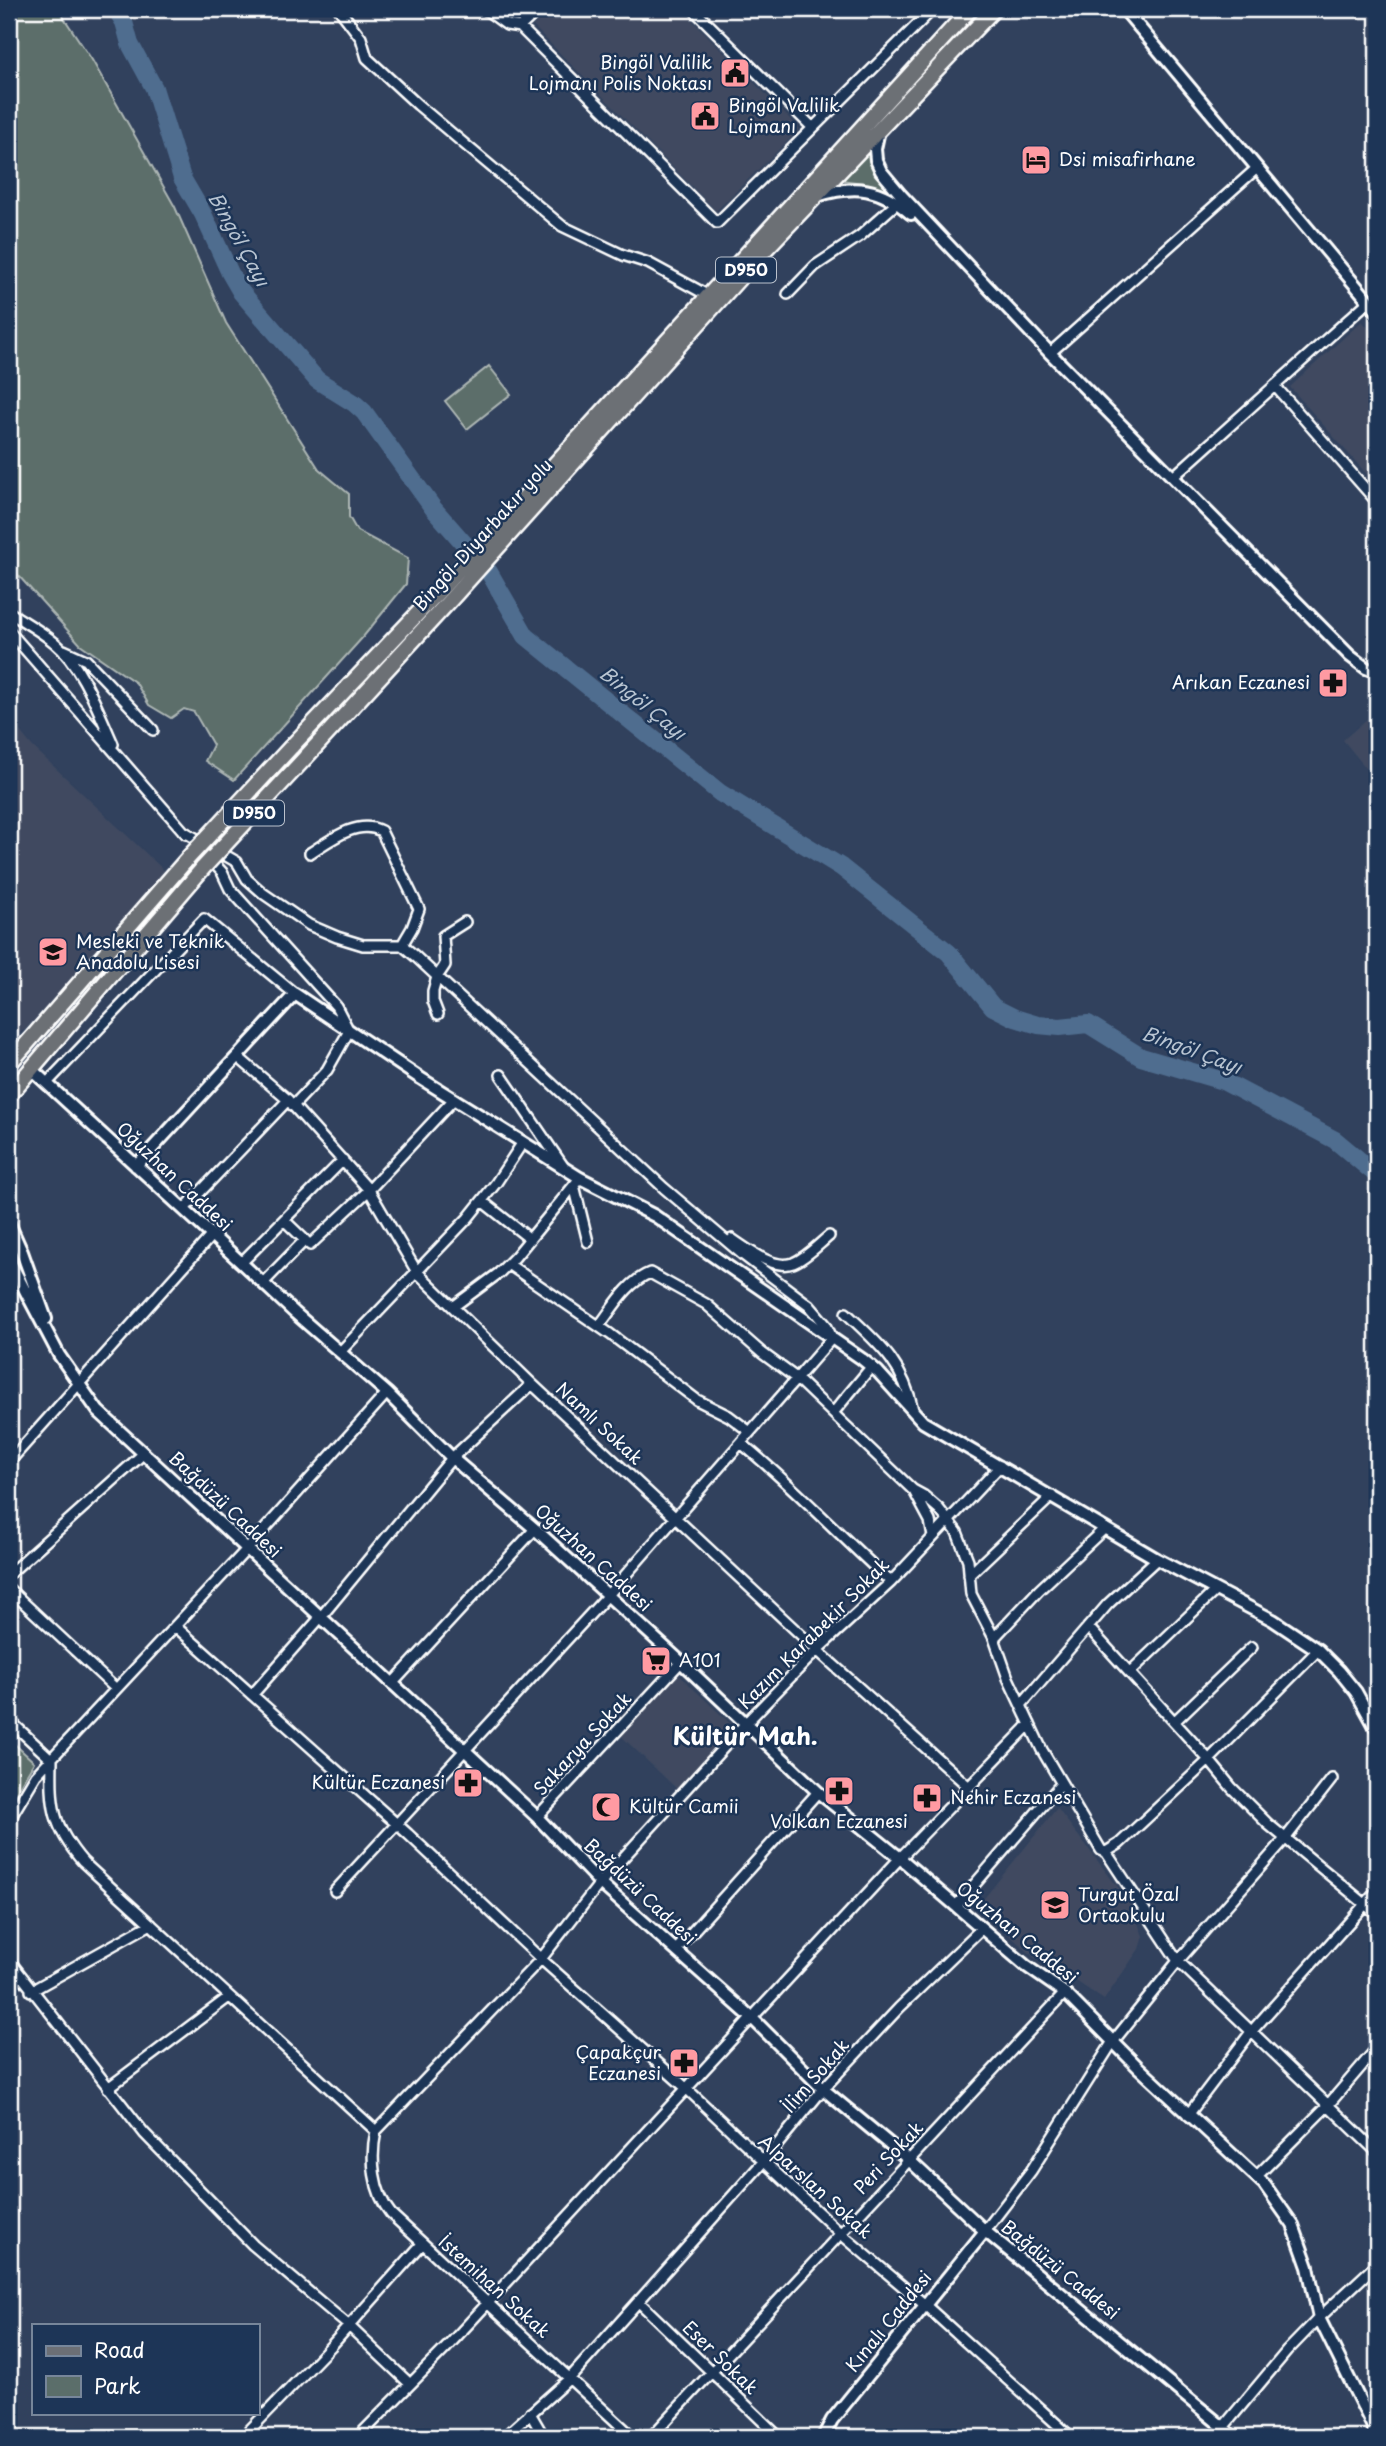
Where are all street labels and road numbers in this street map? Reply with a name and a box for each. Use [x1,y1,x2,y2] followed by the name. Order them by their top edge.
[716,258,776,282] road number: D950
[406,452,558,616] street label: Bingöl-Diyarbakır yolu
[224,800,284,826] road number: D950
[111,1115,239,1237] street label: Oğuzhan Caddesi
[550,1375,650,1471] street label: Namlı Sokak
[164,1445,288,1563] street label: Bağdüzü Caddesi
[529,1497,659,1617] street label: Oğuzhan Caddesi
[731,1551,895,1715] street label: Kazım Karabekir Sokak
[527,1685,637,1801] street label: Sakarya Sokak
[579,1832,703,1950] street label: Bağdüzü Caddesi
[951,1874,1085,1989] street label: Oğuzhan Caddesi
[775,2032,855,2118] street label: İlim Sokak
[847,2114,929,2200] street label: Peri Sokak
[753,2127,879,2244] street label: Alparslan Sokak
[996,2213,1126,2325] street label: Bağdüzü Caddesi
[433,2228,557,2344] street label: İstemihan Sokak
[838,2264,937,2378] street label: Kınalı Caddesi
[677,2314,765,2400] street label: Eser Sokak

